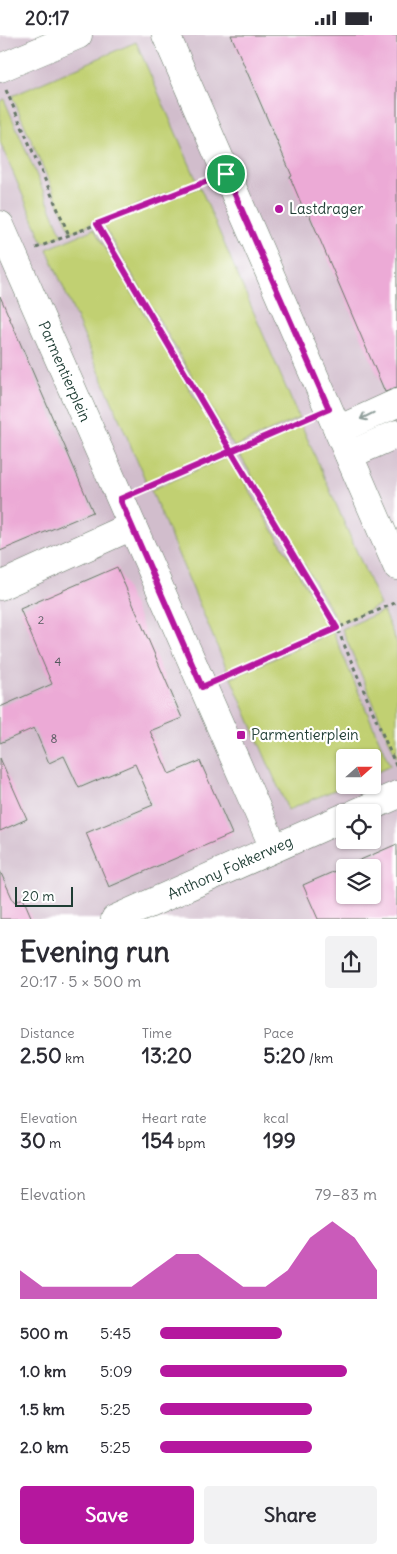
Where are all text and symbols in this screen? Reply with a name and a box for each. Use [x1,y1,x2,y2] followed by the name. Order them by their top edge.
[25,6,69,30] text: 20:17
[205,153,247,195] pin
[212,160,240,188] icon: arrive
[289,199,363,218] place label: Lastdrager
[273,203,285,215] marker: Lastdrager
[34,318,95,425] street label: Parmentierplein
[360,411,375,421] one-way arrow
[38,612,45,627] house number: 2
[55,654,62,669] house number: 4
[251,725,359,744] place label: Parmentierplein
[235,729,247,741] marker: Parmentierplein
[51,731,58,746] house number: 8
[336,749,381,794] north arrow
[336,749,381,904] map controls
[336,804,381,849] button: locate
[164,831,296,904] street label: Anthony Fokkerweg
[336,859,381,904] button: layers
[15,884,72,907] scale bar
[22,887,55,905] text: 20 m
[20,934,170,970] text: Evening run
[325,936,377,988] button: share
[20,971,141,991] text: 20:17 · 5 × 500 m
[20,1024,75,1042] text: Distance
[142,1024,172,1042] text: Time
[263,1024,294,1042] text: Pace
[20,1042,62,1069] text: 2.50
[142,1042,192,1069] text: 13:20
[263,1042,305,1069] text: 5:20
[62,1049,85,1067] text: km
[305,1049,333,1067] text: /km
[20,1109,77,1127] text: Elevation
[142,1109,207,1127] text: Heart rate
[263,1109,289,1127] text: kcal
[20,1127,46,1154] text: 30
[142,1127,174,1154] text: 154
[263,1127,296,1154] text: 199
[46,1134,61,1152] text: m
[174,1134,206,1152] text: bpm
[20,1184,86,1204] text: Elevation
[315,1184,377,1204] text: 79–83 m
[20,1323,68,1343] text: 500 m
[100,1323,131,1343] text: 5:45
[20,1361,66,1381] text: 1.0 km
[100,1361,133,1381] text: 5:09
[20,1399,65,1419] text: 1.5 km
[100,1399,131,1419] text: 5:25
[20,1437,69,1457] text: 2.0 km
[100,1437,131,1457] text: 5:25
[20,1486,194,1544] button: Save
[204,1486,377,1544] button: Share

